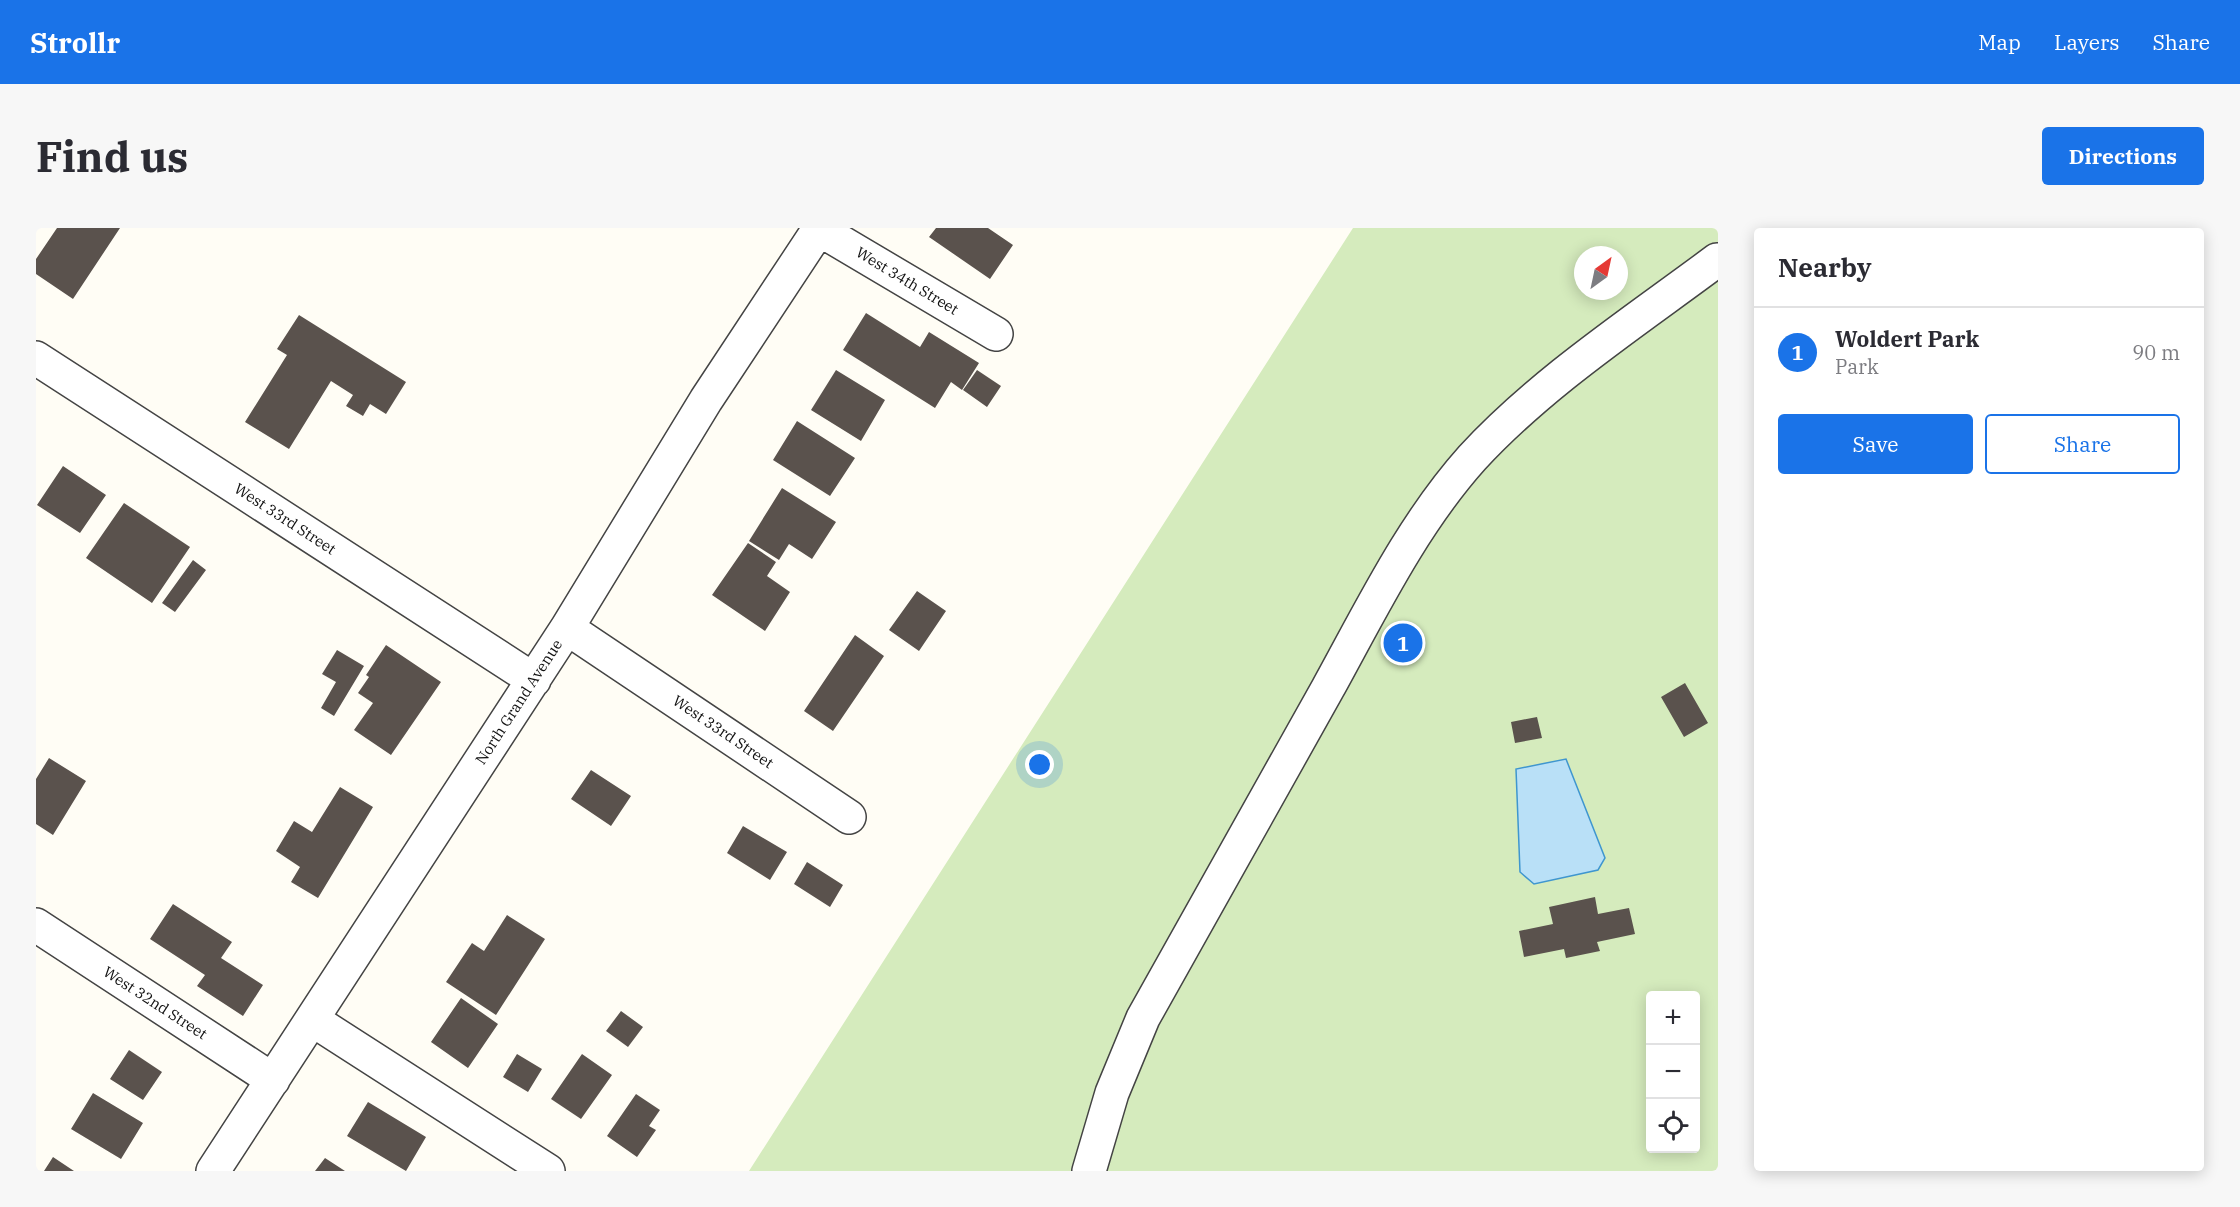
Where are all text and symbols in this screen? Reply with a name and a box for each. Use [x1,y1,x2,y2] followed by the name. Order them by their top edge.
[30,24,120,61] text: Strollr
[1978,28,2021,56] text: Map
[2054,28,2120,56] text: Layers
[2153,28,2210,56] text: Share
[2042,127,2204,185] button: Directions
[36,129,188,184] text: Find us
[853,243,962,319] street label: West 34th Street
[1574,246,1628,300] north arrow
[1778,250,1872,284] text: Nearby
[1835,324,1979,353] text: Woldert Park
[1792,339,1804,366] text: 1
[2132,339,2180,366] text: 90 m
[1835,353,1879,380] text: Park
[1778,414,1973,474] button: Save
[1985,414,2180,474] button: Share
[231,479,340,558] street label: West 33rd Street
[1384,620,1422,666] pin: 1
[471,636,566,768] street label: North Grand Avenue
[669,691,777,772] street label: West 33rd Street
[1025,750,1054,779] your location
[100,962,211,1043] street label: West 32nd Street
[1646,991,1700,1153] map controls
[1646,991,1700,1045] button: +
[1646,1045,1700,1099] button: −
[1646,1099,1700,1153] button: locate

